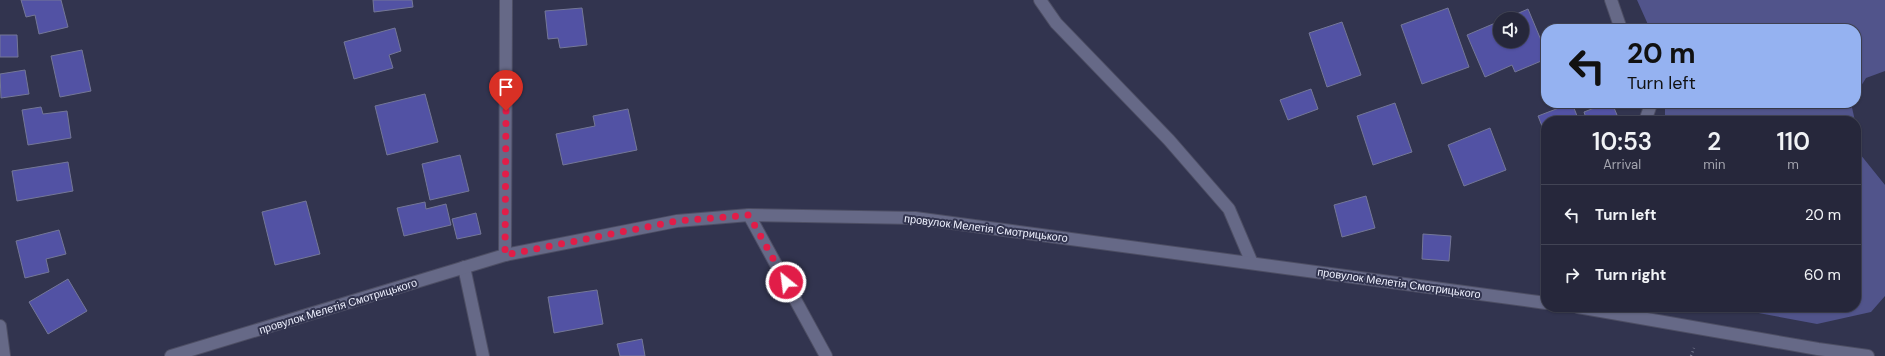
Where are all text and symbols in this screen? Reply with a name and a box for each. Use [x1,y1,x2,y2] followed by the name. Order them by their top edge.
[1493,12,1529,48] map controls
[1493,12,1529,48] button: sound
[1627,35,1696,72] text: 20 m
[1561,40,1613,92] icon: left
[489,70,523,111] pin
[1627,71,1696,95] text: Turn left
[495,76,517,98] icon: arrive
[1592,126,1652,157] text: 10:53
[1707,126,1721,157] text: 2
[1776,126,1810,157] text: 110
[1603,156,1641,173] text: Arrival
[1703,156,1725,173] text: min
[1787,156,1799,173] text: m
[1561,204,1583,226] icon: left
[1595,205,1656,225] text: Turn left
[1805,205,1841,225] text: 20 m
[903,211,1069,245] street label: провулок Мелетія Смотрицького
[765,261,807,303] position arrow
[1561,264,1583,286] icon: right
[1316,265,1482,301] street label: провулок Мелетія Смотрицького
[1595,265,1666,285] text: Turn right
[1804,265,1841,285] text: 60 m
[257,275,419,337] street label: провулок Мелетія Смотрицького

